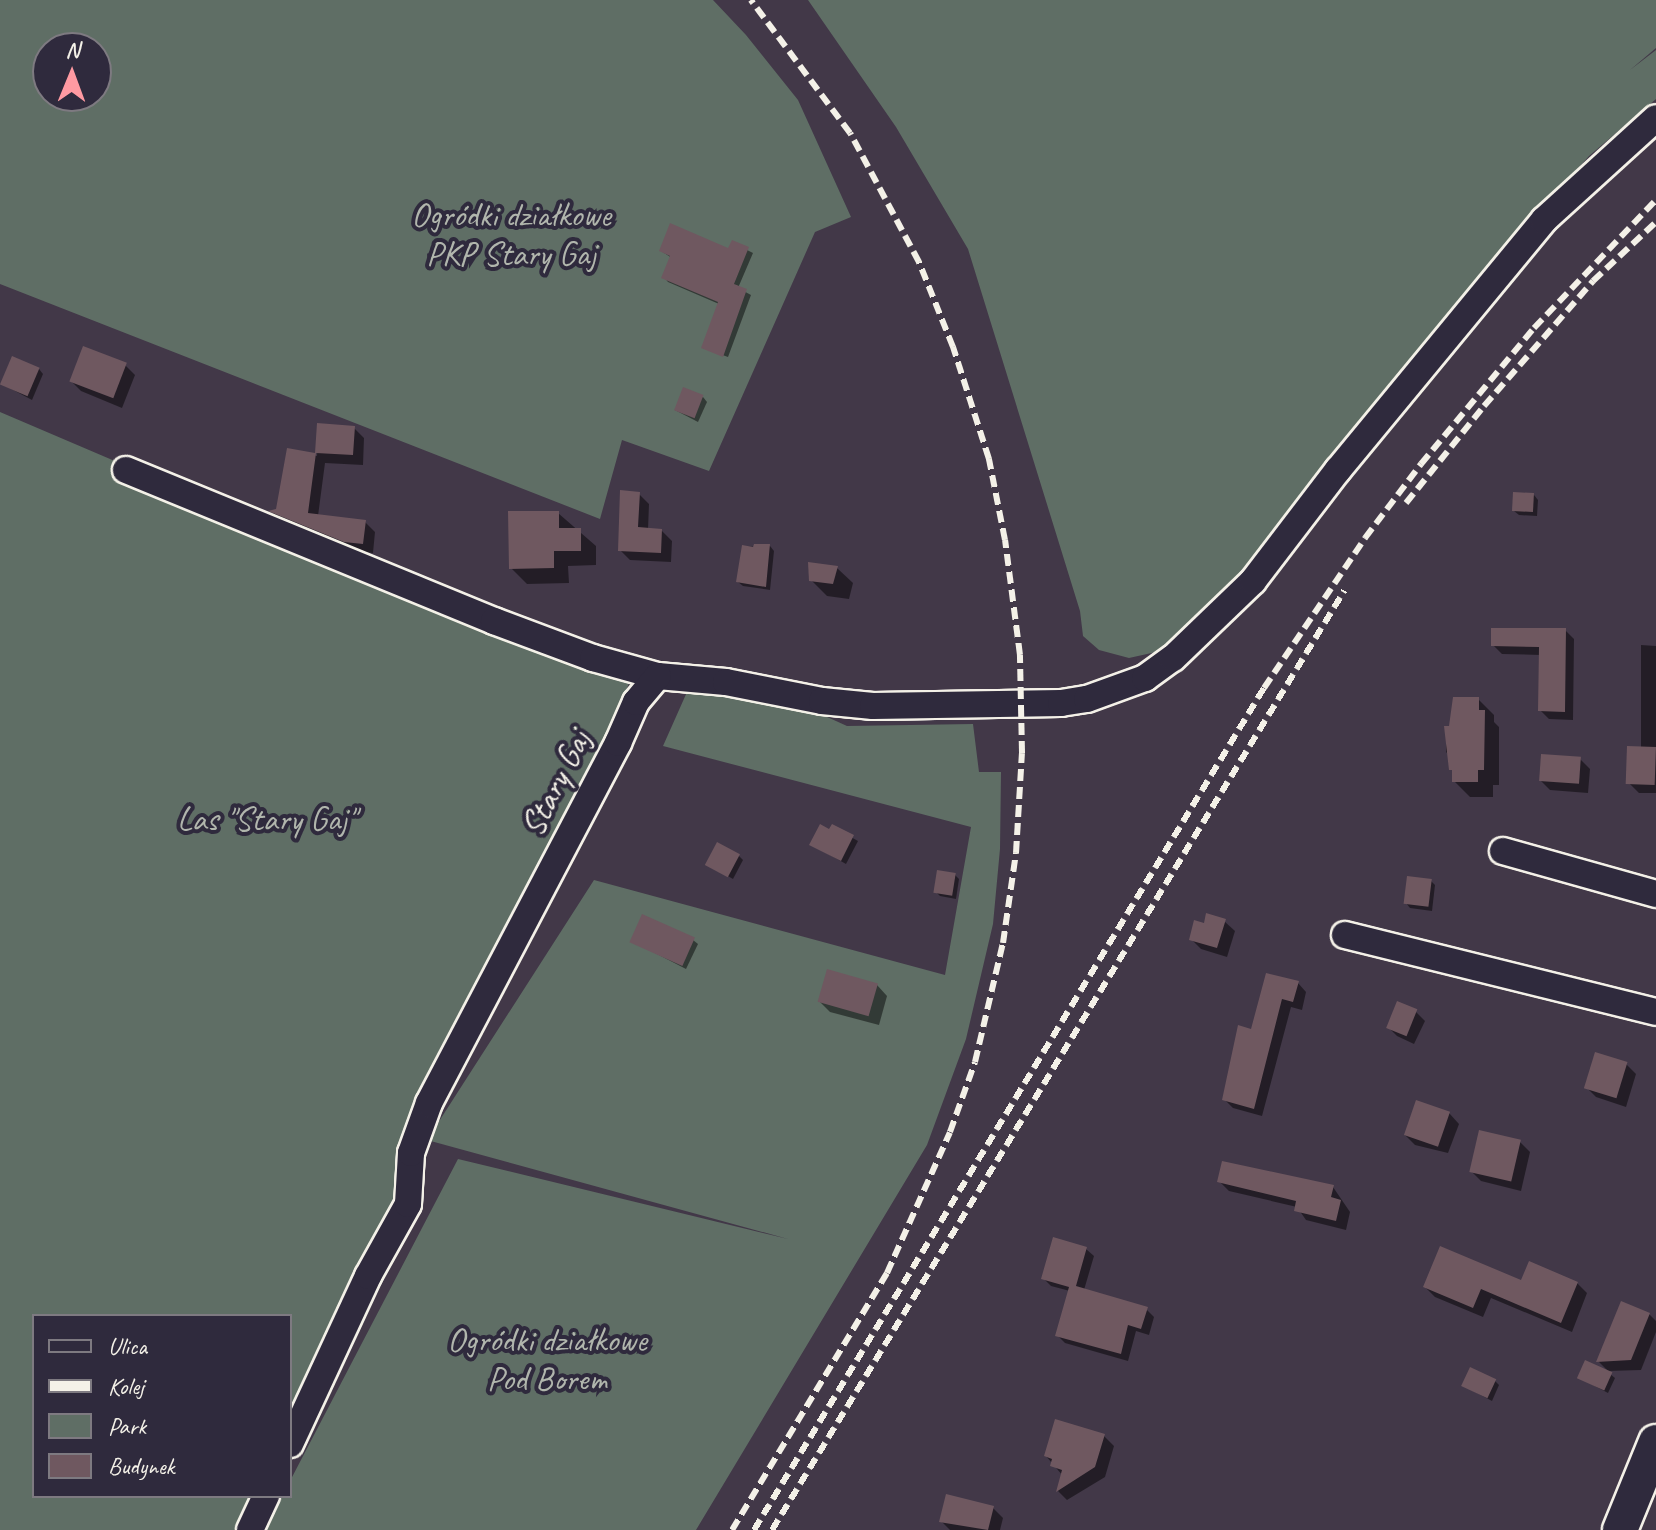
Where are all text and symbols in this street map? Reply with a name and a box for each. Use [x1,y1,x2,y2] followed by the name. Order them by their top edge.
[32,32,112,112] north arrow
[65,36,79,64] text: N
[411,194,611,274] park label: Ogródki działkowe PKP Stary Gaj
[511,723,599,843] street label: Stary Gaj
[176,799,356,839] park label: Las "Stary Gaj"
[32,1314,292,1498] legend
[447,1319,647,1398] park label: Ogródki działkowe Pod Borem
[108,1331,147,1361] text: Ulica
[108,1371,144,1401] text: Kolej
[108,1411,146,1441] text: Park
[108,1451,174,1481] text: Budynek

